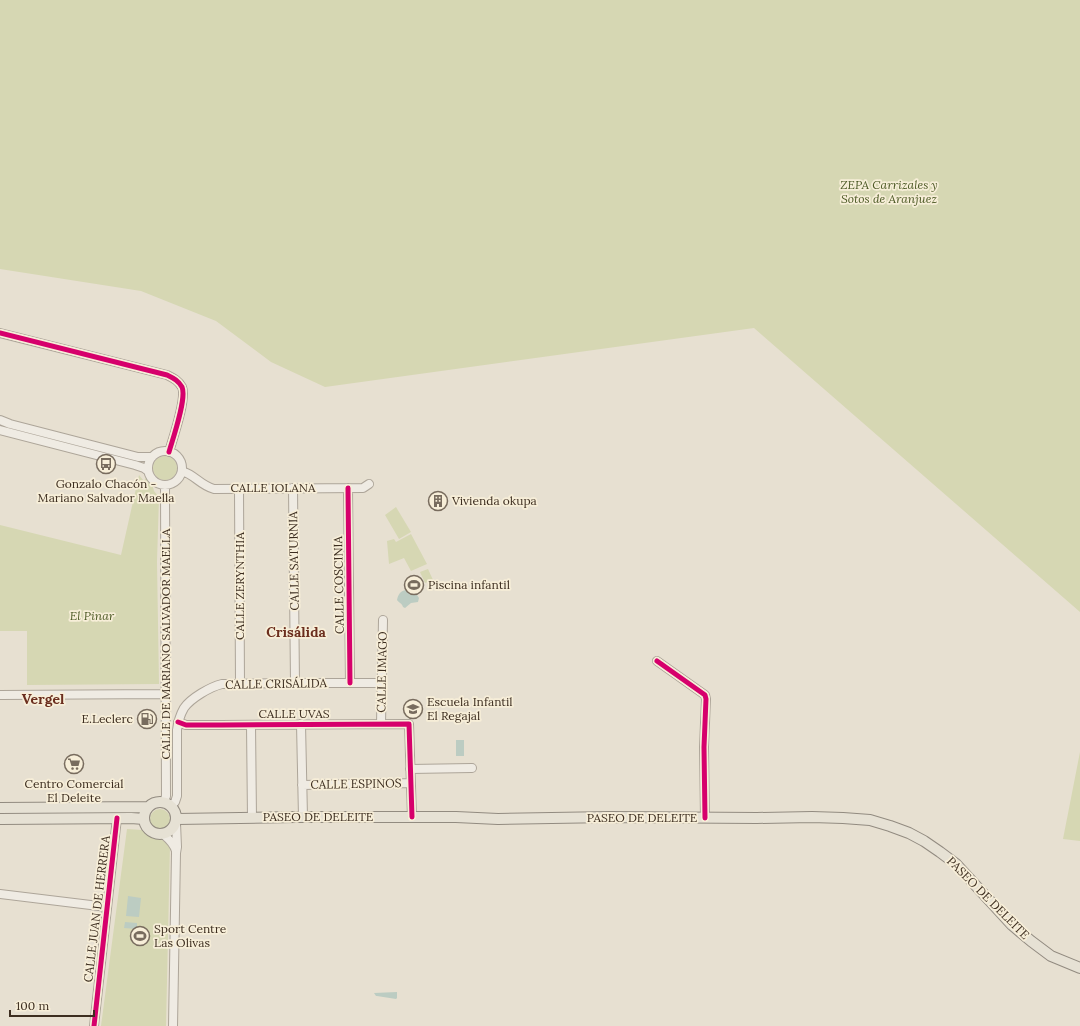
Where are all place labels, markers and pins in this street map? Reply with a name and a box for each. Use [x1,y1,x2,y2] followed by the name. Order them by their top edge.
[95,453,117,475] bus stop icon: Gonzalo Chacón - Mariano Salvador Maella
[38,476,174,505] place label: Gonzalo Chacón - Mariano Salvador Maella
[427,490,449,512] building icon: Vivienda okupa
[451,493,537,508] place label: Vivienda okupa
[403,574,425,596] sports icon: Piscina infantil
[428,577,510,592] place label: Piscina infantil
[427,694,513,723] place label: Escuela Infantil El Regajal
[402,698,424,720] school or university icon: Escuela Infantil El Regajal
[136,708,158,730] fuel station icon: E.Leclerc
[82,711,133,726] place label: E.Leclerc
[63,753,85,775] supermarket icon: Centro Comercial El Deleite
[25,776,123,805] place label: Centro Comercial El Deleite
[154,921,227,950] place label: Sport Centre Las Olivas
[129,925,151,947] sports icon: Sport Centre Las Olivas

